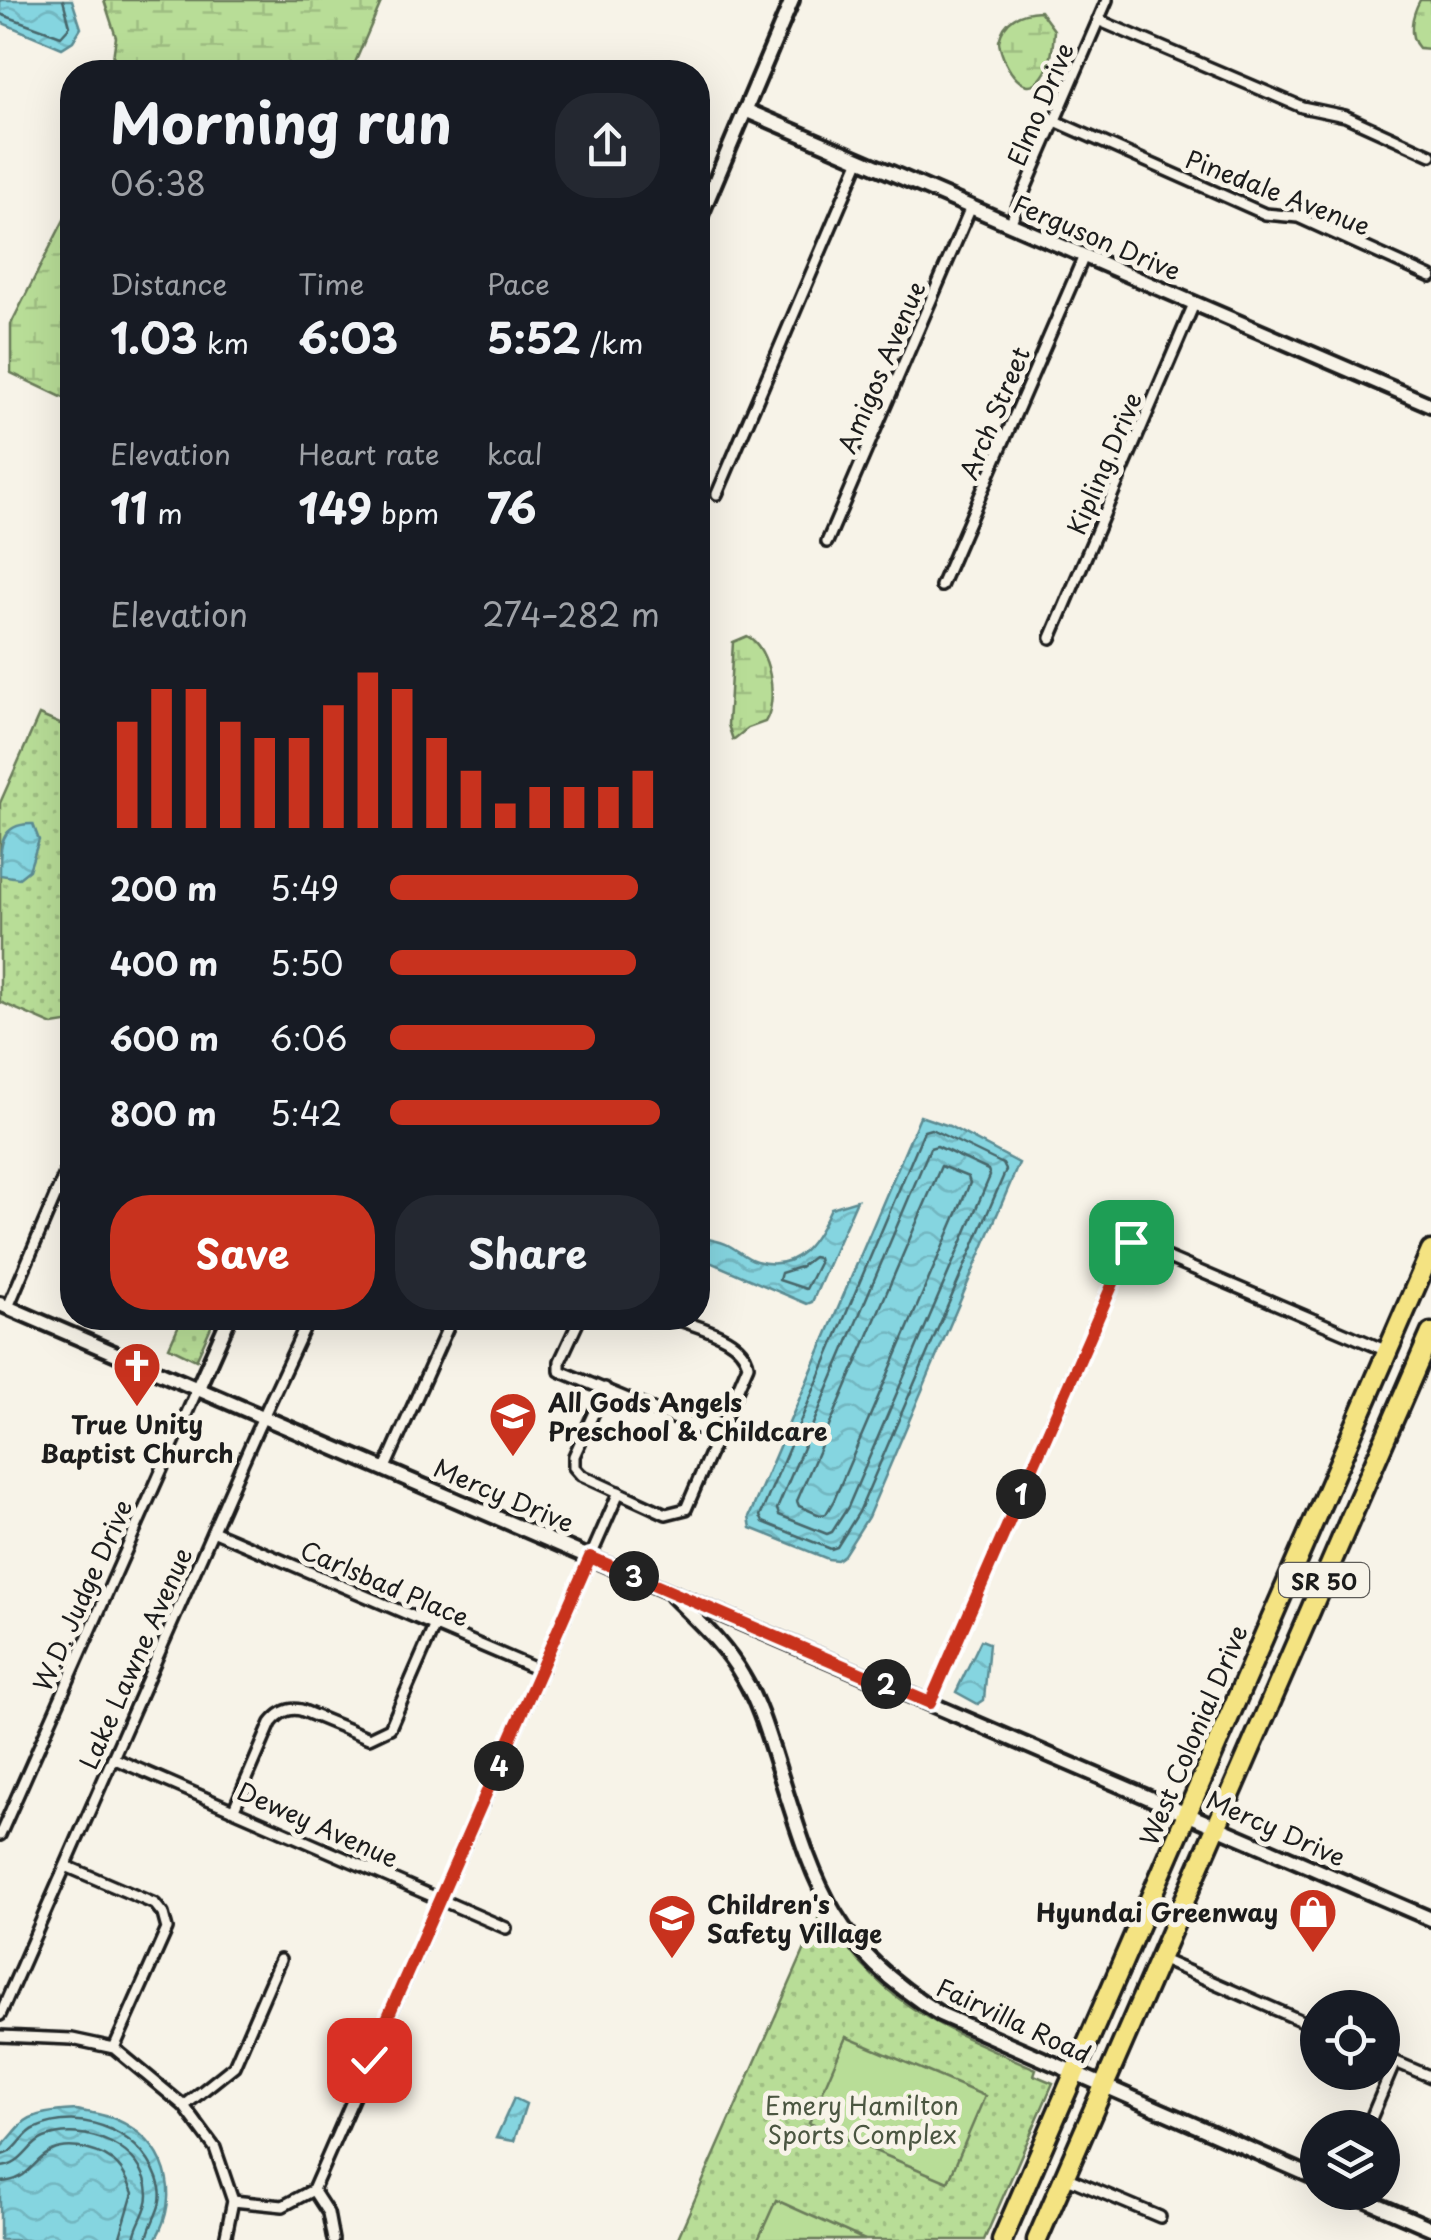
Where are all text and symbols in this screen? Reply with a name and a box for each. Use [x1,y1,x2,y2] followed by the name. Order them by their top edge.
[997,36,1083,172] street label: Elmo Drive
[110,80,452,163] text: Morning run
[555,93,660,198] button: share
[1180,139,1376,245] street label: Pinedale Avenue
[110,159,206,207] text: 06:38
[1007,185,1187,289] street label: Ferguson Drive
[110,262,228,305] text: Distance
[298,262,365,305] text: Time
[487,262,550,305] text: Pace
[828,275,934,459] street label: Amigos Avenue
[110,305,198,368] text: 1.03
[298,305,398,368] text: 6:03
[487,305,581,368] text: 5:52
[198,321,249,364] text: km
[581,321,643,364] text: /km
[949,341,1039,485] street label: Arch Street
[1057,386,1151,540] street label: Kipling Drive
[110,432,231,475] text: Elevation
[298,432,440,475] text: Heart rate
[487,432,543,475] text: kcal
[110,475,148,538] text: 11
[298,475,372,538] text: 149
[487,475,537,538] text: 76
[148,491,183,534] text: m
[372,491,439,534] text: bpm
[110,590,248,638] text: Elevation
[482,590,660,638] text: 274–282 m
[110,864,217,912] text: 200 m
[270,864,339,912] text: 5:49
[110,939,218,987] text: 400 m
[270,939,344,987] text: 5:50
[110,1014,219,1062] text: 600 m
[270,1014,347,1062] text: 6:06
[110,1089,217,1137] text: 800 m
[270,1089,342,1137] text: 5:42
[110,1195,375,1310] button: Save
[395,1195,660,1310] button: Share
[1089,1200,1174,1285] pin
[1104,1215,1159,1270] icon: arrive
[111,1340,163,1408] church icon: True Unity Baptist Church
[547,1383,828,1450] place label: All Gods Angels Preschool & Childcare
[487,1390,539,1458] school or university icon: All Gods Angels Preschool & Childcare
[40,1405,234,1472] place label: True Unity Baptist Church
[428,1448,580,1542] street label: Mercy Drive
[996,1469,1046,1519] pin: 1
[1014,1472,1028,1515] text: 1
[23,1493,141,1697] street label: W.D. Judge Drive
[295,1530,475,1636] street label: Carlsbad Place
[69,1541,201,1775] street label: Lake Lawne Avenue
[609,1551,659,1601] pin: 3
[625,1554,643,1597] text: 3
[1279,1563,1369,1597] road number: SR 50
[1129,1619,1257,1851] street label: West Colonial Drive
[861,1659,911,1709] pin: 2
[876,1662,896,1705] text: 2
[474,1741,524,1791] pin: 4
[489,1744,509,1787] text: 4
[231,1771,405,1877] street label: Dewey Avenue
[1200,1780,1352,1876] street label: Mercy Drive
[707,1885,882,1952] place label: Children's Safety Village
[1287,1886,1339,1954] shop icon: Hyundai Greenway
[646,1892,698,1960] school or university icon: Children's Safety Village
[1036,1893,1278,1931] place label: Hyundai Greenway
[931,1968,1097,2072] street label: Fairvilla Road
[1300,1990,1400,2210] map controls
[1300,1990,1400,2090] button: locate
[327,2018,412,2103] pin
[342,2033,397,2088] icon: check
[765,2086,959,2153] park label: Emery Hamilton Sports Complex
[1300,2110,1400,2210] button: layers

